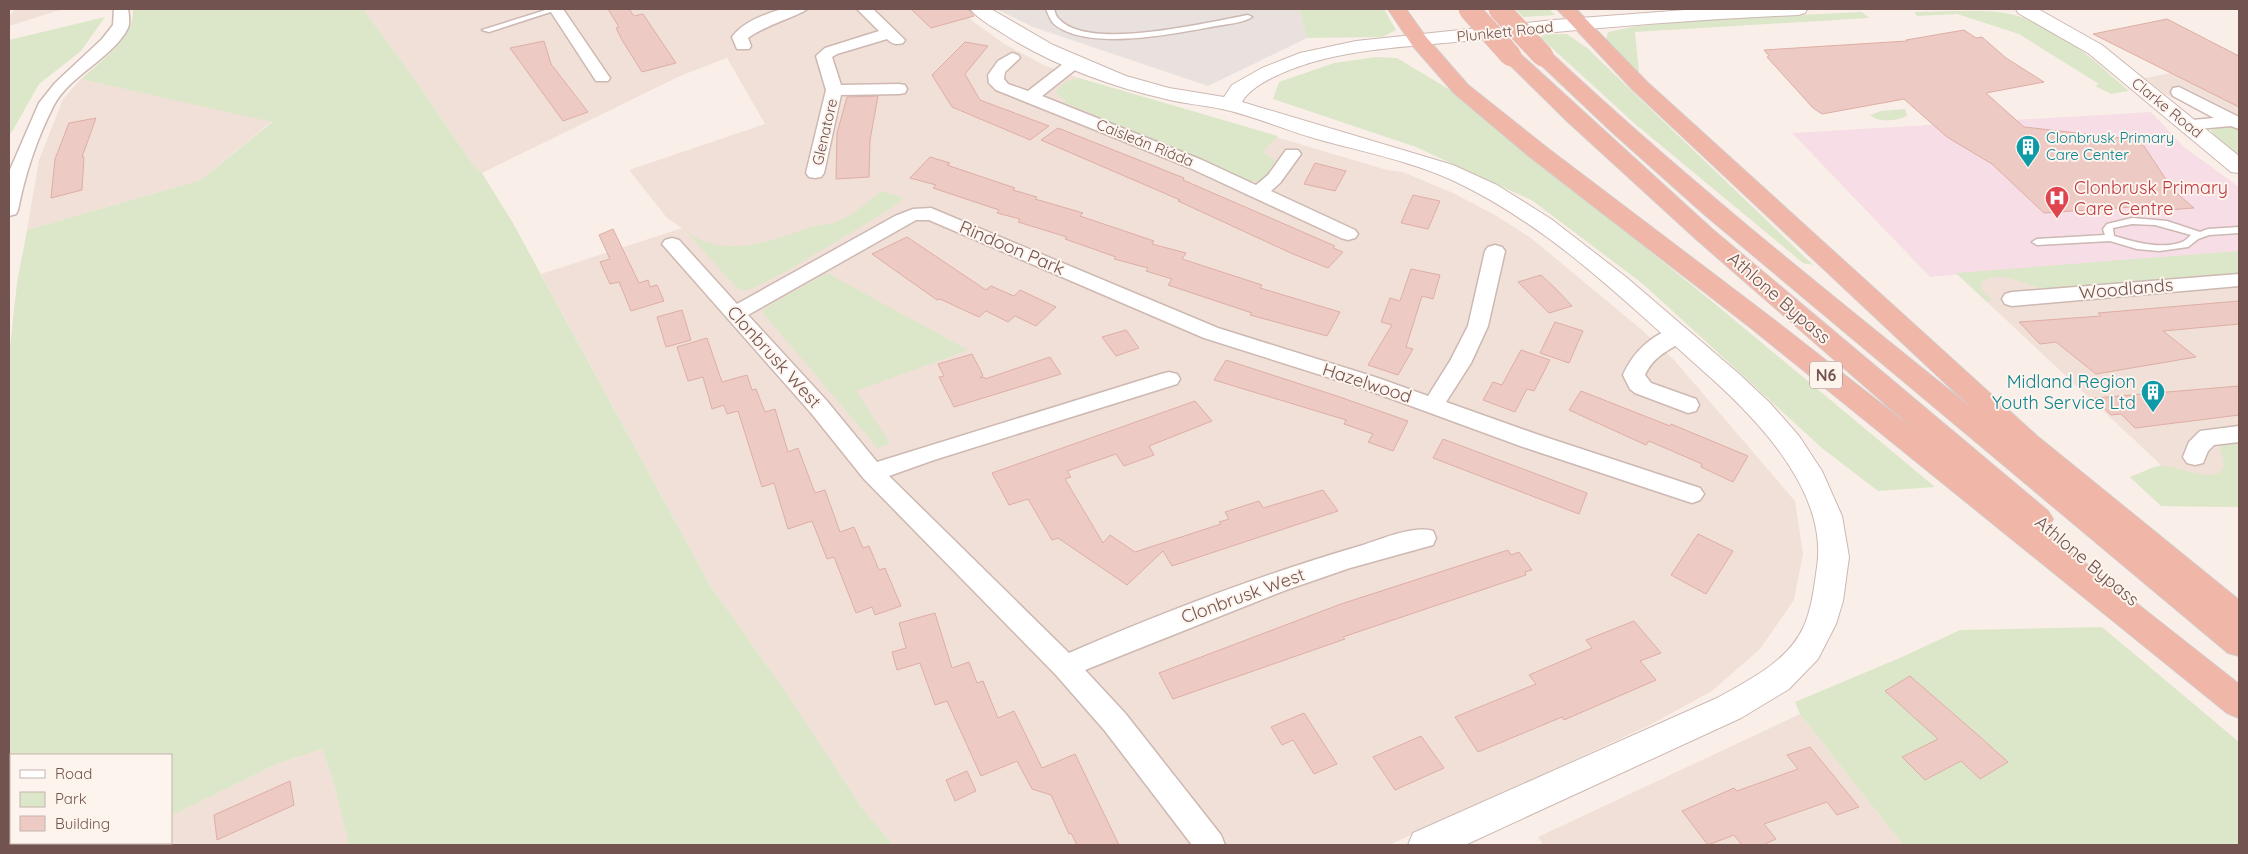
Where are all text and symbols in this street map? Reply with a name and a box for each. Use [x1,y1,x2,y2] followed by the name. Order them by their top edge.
[1456,17,1554,46] street label: Plunkett Road
[2128,73,2207,142] street label: Clarke Road
[808,97,841,167] street label: Glenatore
[1094,114,1197,171] street label: Caisleán Riáda
[2046,128,2174,164] place label: Clonbrusk Primary Care Center
[2015,134,2041,168] building icon: Clonbrusk Primary Care Center
[2074,176,2228,220] place label: Clonbrusk Primary Care Centre
[2044,185,2070,219] hospital icon: Clonbrusk Primary Care Centre
[956,215,1068,280] street label: Rindoon Park
[1723,247,1835,349] street label: Athlone Bypass
[2078,273,2174,304] street label: Woodlands
[722,301,826,413] street label: Clonbrusk West
[1320,357,1415,408] street label: Hazelwood
[1810,362,1842,388] road number: N6
[1992,370,2136,414] place label: Midland Region Youth Service Ltd
[2140,379,2166,413] building icon: Midland Region Youth Service Ltd
[2031,510,2144,611] street label: Athlone Bypass
[1178,563,1308,629] street label: Clonbrusk West
[10,754,172,844] legend
[55,764,92,783] text: Road
[55,789,87,808] text: Park
[55,814,110,833] text: Building

